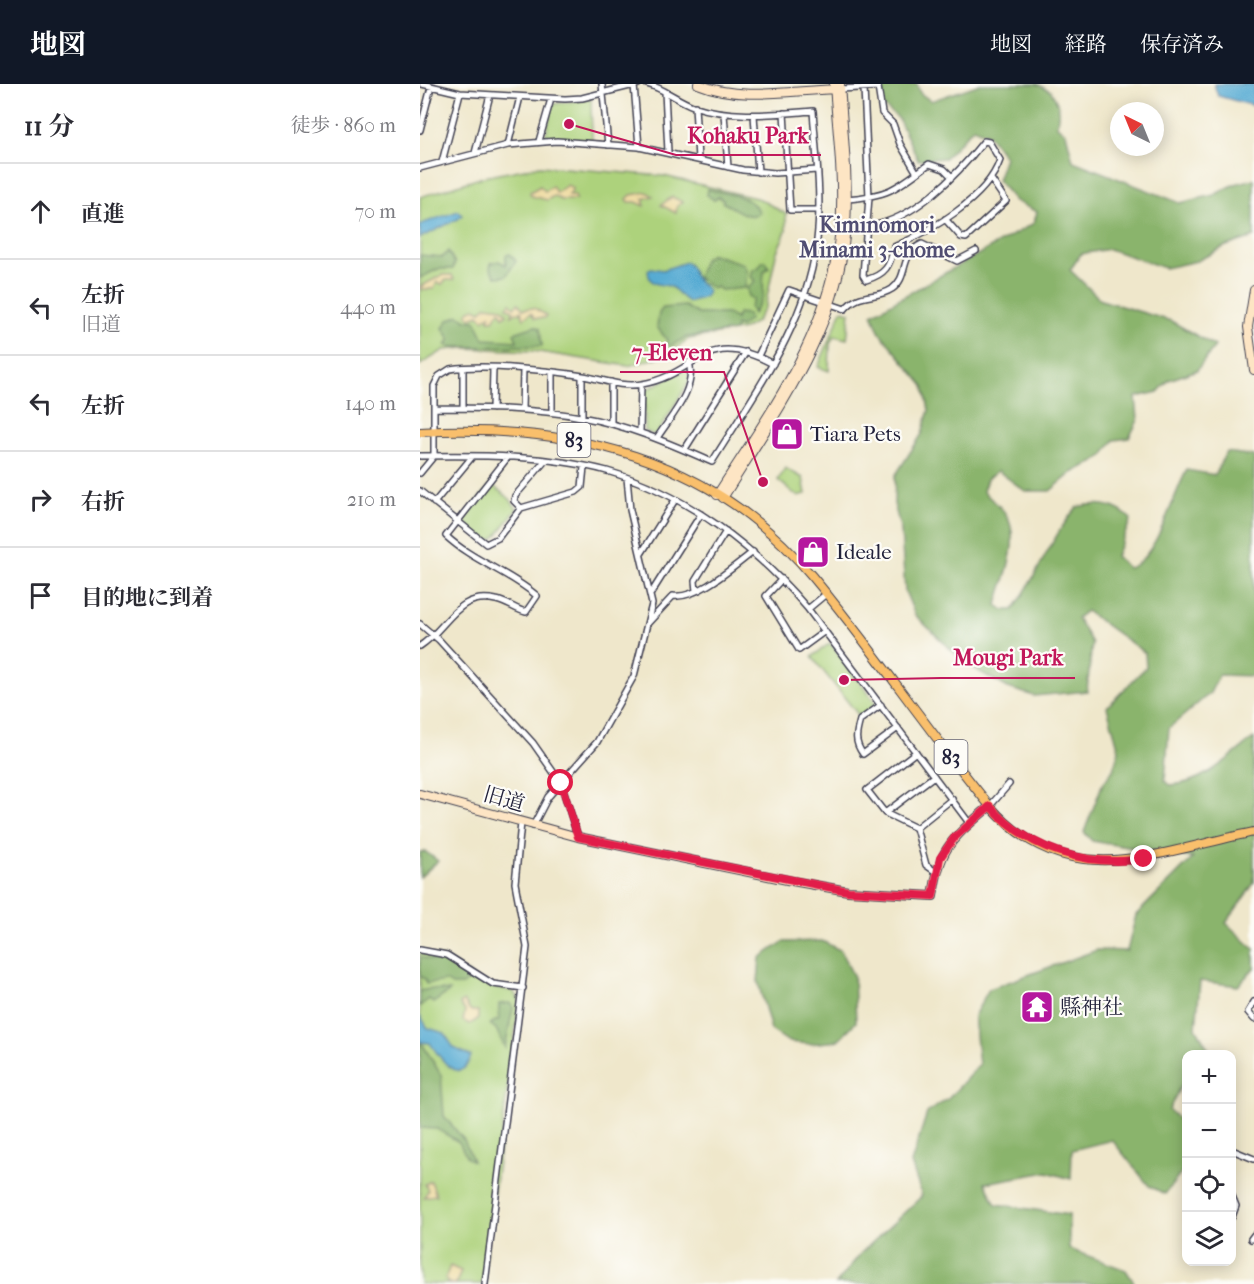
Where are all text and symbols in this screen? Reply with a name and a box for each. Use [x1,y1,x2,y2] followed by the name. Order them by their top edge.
[30,28,86,61] text: 地図
[990,32,1032,56] text: 地図
[1065,32,1107,56] text: 経路
[1140,32,1224,56] text: 保存済み
[1110,102,1164,156] north arrow
[24,111,74,142] text: 11 分
[291,114,396,137] text: 徒歩 · 860 m
[676,115,821,155] callout: Kohaku Park
[687,123,809,149] text: Kohaku Park
[24,195,57,228] icon: ahead
[354,200,396,223] text: 70 m
[81,201,125,227] text: 直進
[798,212,955,263] district label: Kiminomori Minami 3-chome
[81,282,125,308] text: 左折
[24,291,57,324] icon: left
[340,296,396,319] text: 440 m
[81,313,121,336] text: 旧道
[620,332,724,372] callout: 7-Eleven
[631,340,713,366] text: 7-Eleven
[24,387,57,420] icon: left
[345,392,396,415] text: 140 m
[81,393,125,419] text: 左折
[769,416,805,452] shop icon: Tiara Pets
[810,422,901,446] place label: Tiara Pets
[558,423,590,457] road number: 83
[24,483,57,516] icon: right
[347,488,396,511] text: 210 m
[81,489,125,515] text: 右折
[795,534,831,570] shop icon: Ideale
[836,540,892,564] place label: Ideale
[24,579,57,612] icon: arrive
[81,585,213,611] text: 目的地に到着
[941,638,1075,678] callout: Mougi Park
[952,645,1064,671] text: Mougi Park
[934,740,968,774] road number: 83
[547,769,573,795] route start
[481,782,527,816] street label: 旧道
[1130,845,1156,871] route end
[1019,989,1055,1025] temple icon: 縣神社
[1060,995,1123,1019] place label: 縣神社
[1182,1050,1236,1266] map controls
[1182,1050,1236,1104] button: +
[1182,1104,1236,1158] button: −
[1182,1158,1236,1212] button: locate
[1182,1212,1236,1266] button: layers

